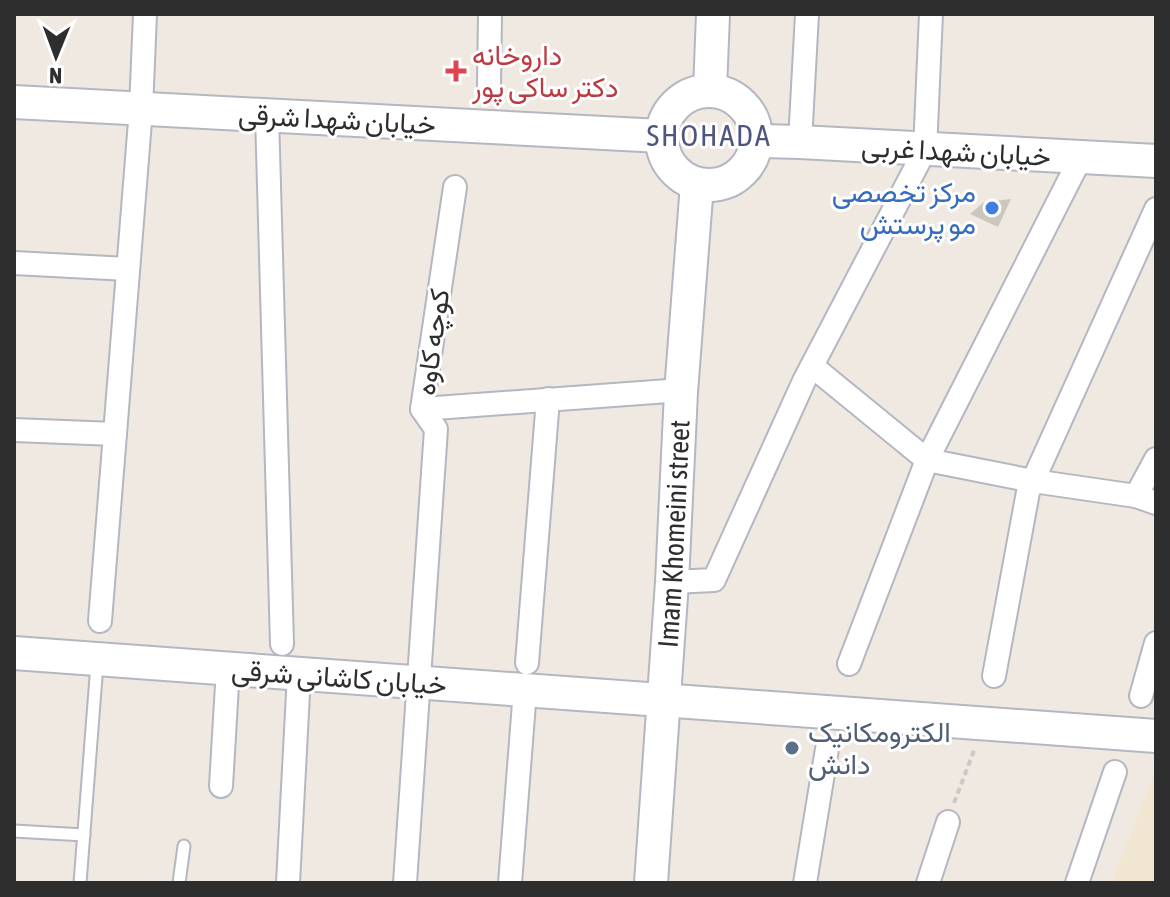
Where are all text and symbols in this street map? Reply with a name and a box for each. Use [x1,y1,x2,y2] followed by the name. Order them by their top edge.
[16,16,96,96] north arrow
[471,39,618,106] place label: داروخانه دکتر ساکی پور
[447,62,465,80] marker: داروخانه دکتر ساکی پور
[49,63,62,89] text: N
[237,98,437,142] street label: خیابان شهدا شرقی
[646,118,772,152] district label: SHOHADA
[860,130,1052,174] street label: خیابان شهدا غربی
[832,176,976,243] place label: مرکز تخصصی مو پرستش
[983,199,1001,217] marker: مرکز تخصصی مو پرستش
[409,287,458,398] street label: کوچه کاوه
[651,419,696,649] street label: Imam Khomeini street
[230,654,448,702] street label: خیابان کاشانی شرقی
[808,716,951,781] place label: الکترومکانیک دانش
[783,739,801,757] marker: الکترومکانیک دانش

